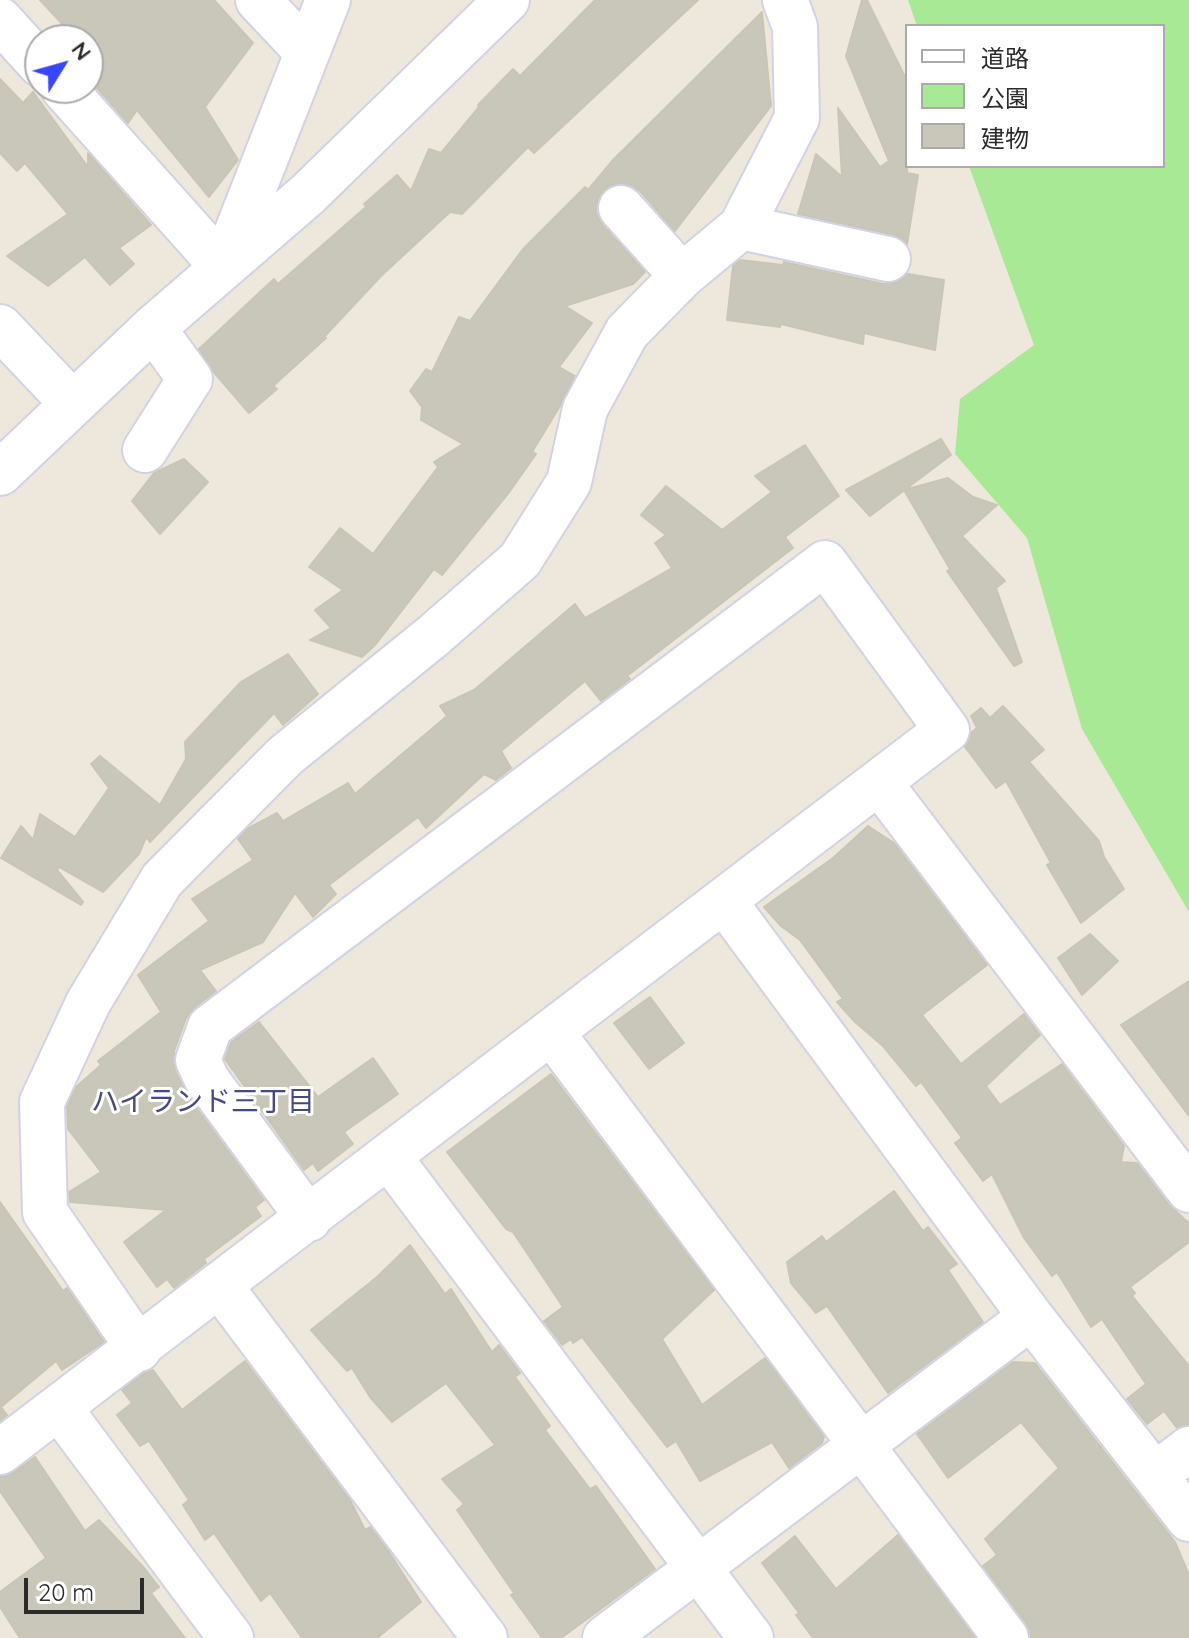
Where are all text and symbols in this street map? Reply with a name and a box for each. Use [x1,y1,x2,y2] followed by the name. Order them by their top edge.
[24,24,104,104] north arrow
[905,24,1165,168] legend
[66,36,98,66] text: N
[981,43,1029,73] text: 道路
[981,83,1029,113] text: 公園
[981,123,1029,153] text: 建物
[91,1086,315,1120] district label: ハイランド三丁目
[28,1562,148,1612] scale bar
[38,1577,94,1607] text: 20 m

